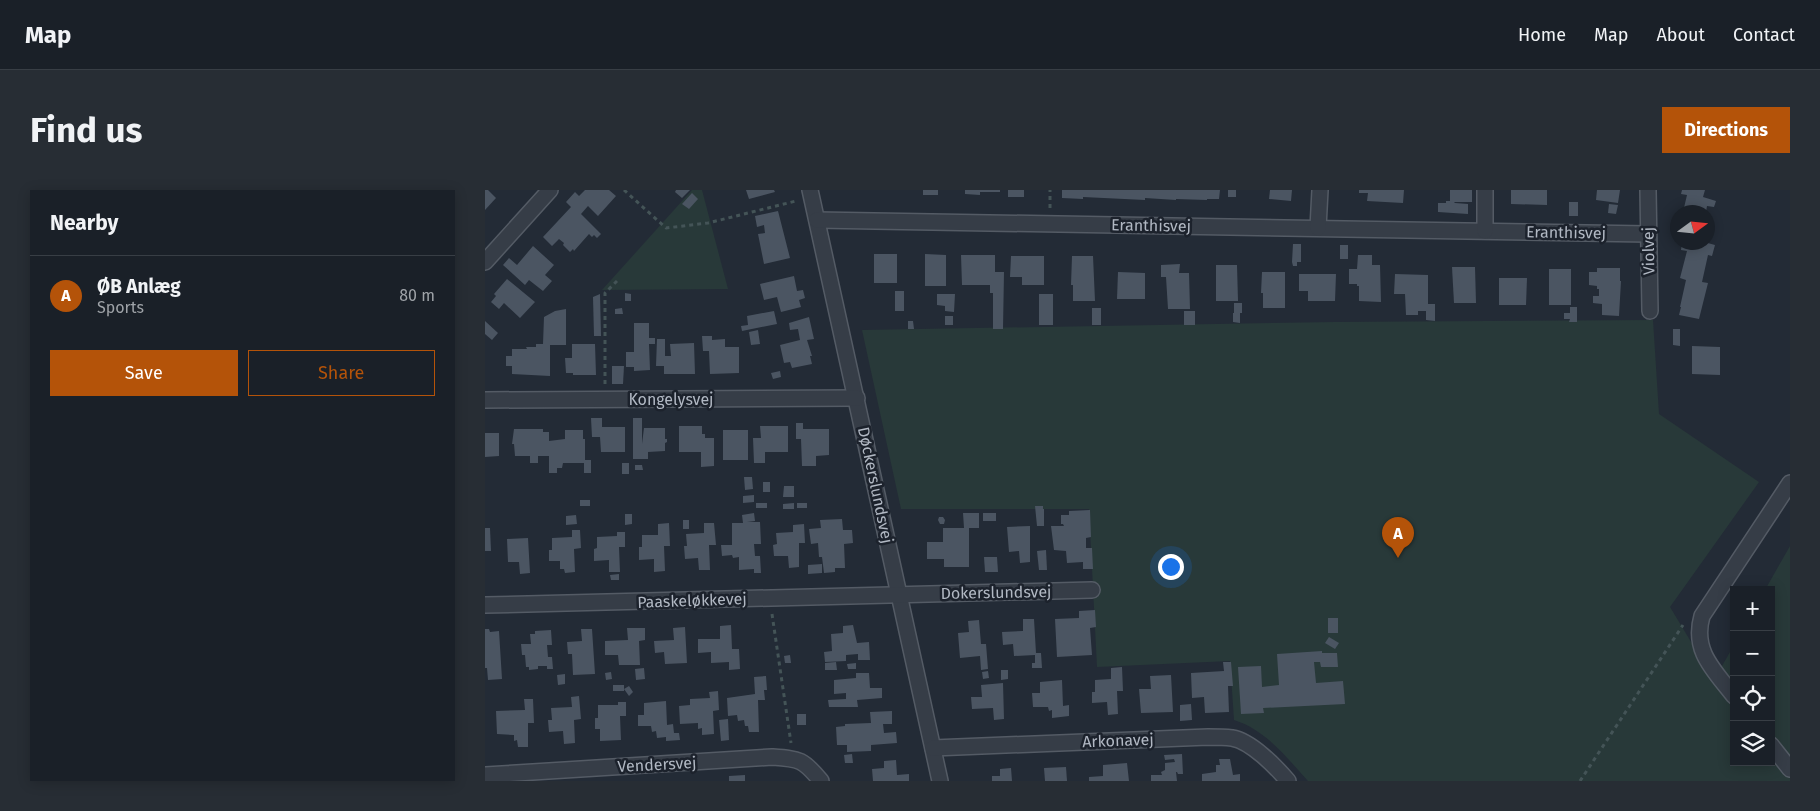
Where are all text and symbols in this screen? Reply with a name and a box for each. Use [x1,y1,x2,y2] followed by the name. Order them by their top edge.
[25,21,71,49] text: Map
[1518,24,1566,46] text: Home
[1594,24,1628,46] text: Map
[1656,24,1705,46] text: About
[1733,24,1795,46] text: Contact
[1662,107,1790,153] button: Directions
[30,109,142,151] text: Find us
[1670,205,1715,250] north arrow
[50,210,118,236] text: Nearby
[1111,215,1191,236] street label: Eranthisvej
[1526,222,1606,243] street label: Eranthisvej
[1639,227,1658,275] street label: Violvej
[97,275,181,298] text: ØB Anlæg
[61,286,71,305] text: A
[399,286,435,305] text: 80 m
[97,298,144,317] text: Sports
[50,350,238,396] button: Save
[248,350,435,396] button: Share
[628,390,714,409] street label: Kongelysvej
[854,425,897,545] street label: Døckerslundsvej
[1382,517,1414,558] pin: A
[1158,554,1184,580] your location
[940,582,1052,603] street label: Dokerslundsvej
[1730,586,1775,766] map controls
[1730,586,1775,631] button: +
[637,589,747,612] street label: Paaskeløkkevej
[1730,631,1775,676] button: −
[1730,676,1775,721] button: locate
[1730,721,1775,766] button: layers
[1082,730,1154,751] street label: Arkonavej
[617,753,697,776] street label: Vendersvej

